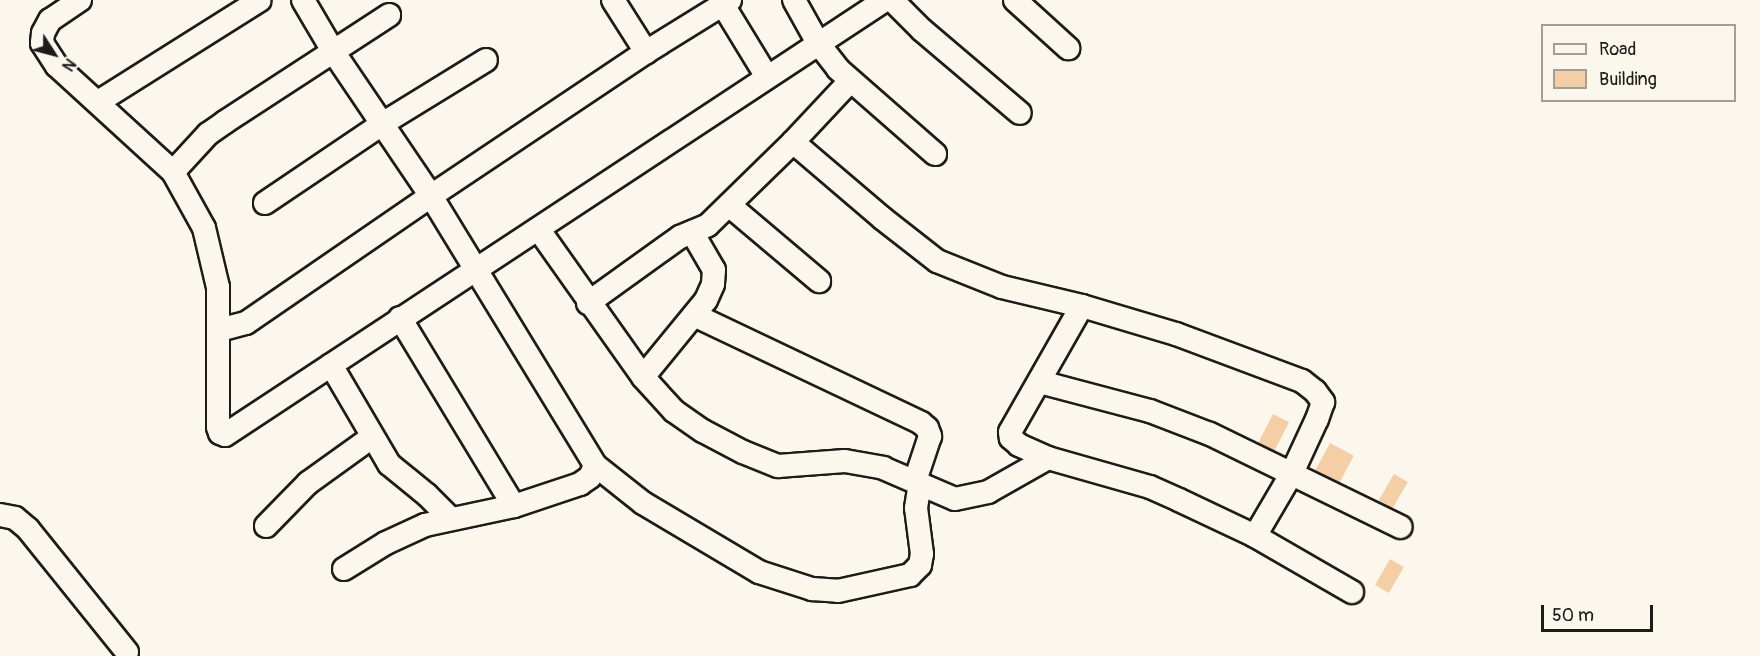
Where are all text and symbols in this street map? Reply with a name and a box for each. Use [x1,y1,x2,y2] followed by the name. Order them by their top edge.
[24,24,84,84] north arrow
[1541,24,1736,102] legend
[1599,38,1636,61] text: Road
[57,54,80,75] text: N
[1599,68,1657,91] text: Building
[1544,593,1656,631] scale bar
[1552,604,1594,627] text: 50 m

